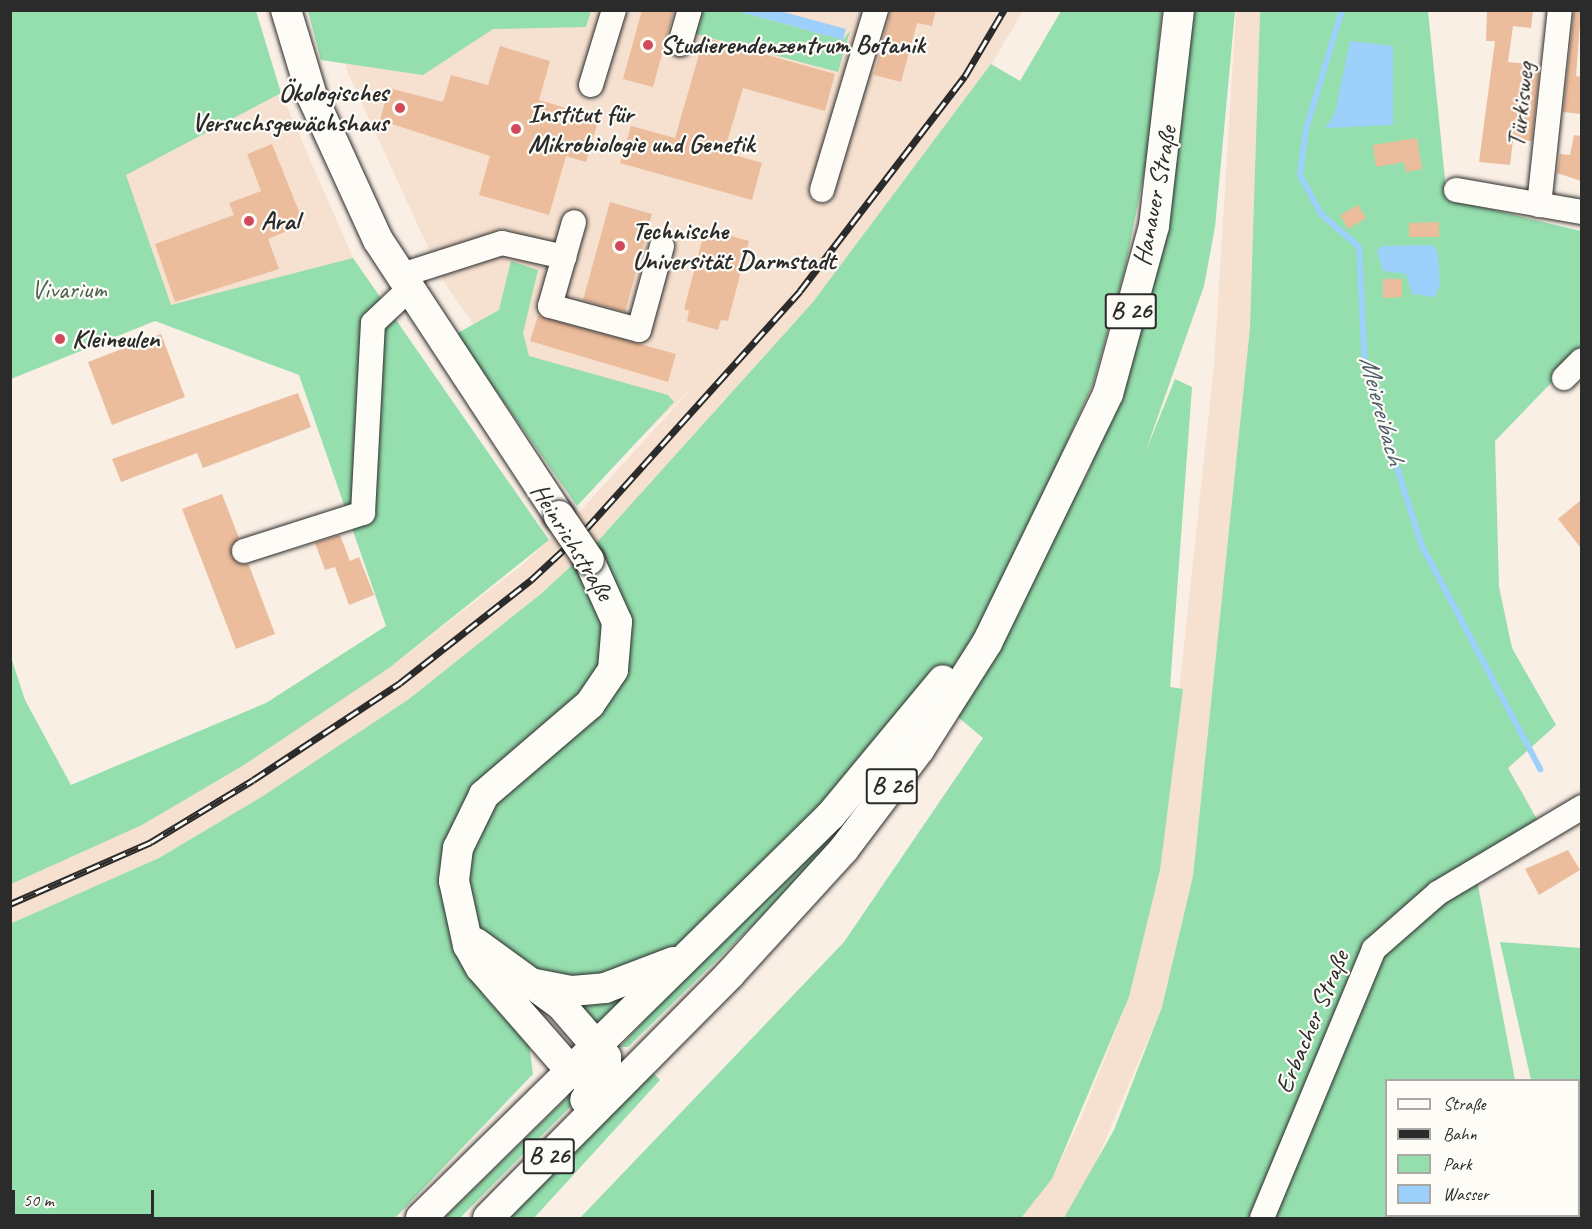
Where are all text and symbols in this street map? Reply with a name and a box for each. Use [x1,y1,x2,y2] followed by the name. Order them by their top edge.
[660,29,925,61] place label: Studierendenzentrum Botanik
[641,38,655,52] marker: Studierendenzentrum Botanik
[1501,61,1541,149] street label: Türkisweg
[192,77,388,138] place label: Ökologisches Versuchsgewächshaus
[528,98,754,160] place label: Institut für Mikrobiologie und Genetik
[393,101,407,115] marker: Ökologisches Versuchsgewächshaus
[509,122,523,136] marker: Institut für Mikrobiologie und Genetik
[1126,123,1184,269] street label: Hanauer Straße
[261,205,299,237] place label: Aral
[242,214,256,228] marker: Aral
[632,215,837,276] place label: Technische Universität Darmstadt
[613,239,627,253] marker: Technische Universität Darmstadt
[31,274,107,306] park label: Vivarium
[1104,290,1158,332] road number: B 26
[72,323,159,355] place label: Kleineulen
[53,332,67,346] marker: Kleineulen
[1352,352,1412,468] water label: Meiereibach
[524,478,620,606] street label: Heinrichstraße
[865,765,919,807] road number: B 26
[1268,946,1356,1098] street label: Erbacher Straße
[1385,1079,1580,1217] legend
[1443,1093,1485,1115] text: Straße
[1443,1123,1477,1145] text: Bahn
[522,1135,576,1177] road number: B 26
[1443,1153,1472,1175] text: Park
[15,1178,158,1216] scale bar
[1443,1183,1488,1205] text: Wasser
[23,1189,54,1211] text: 50 m

